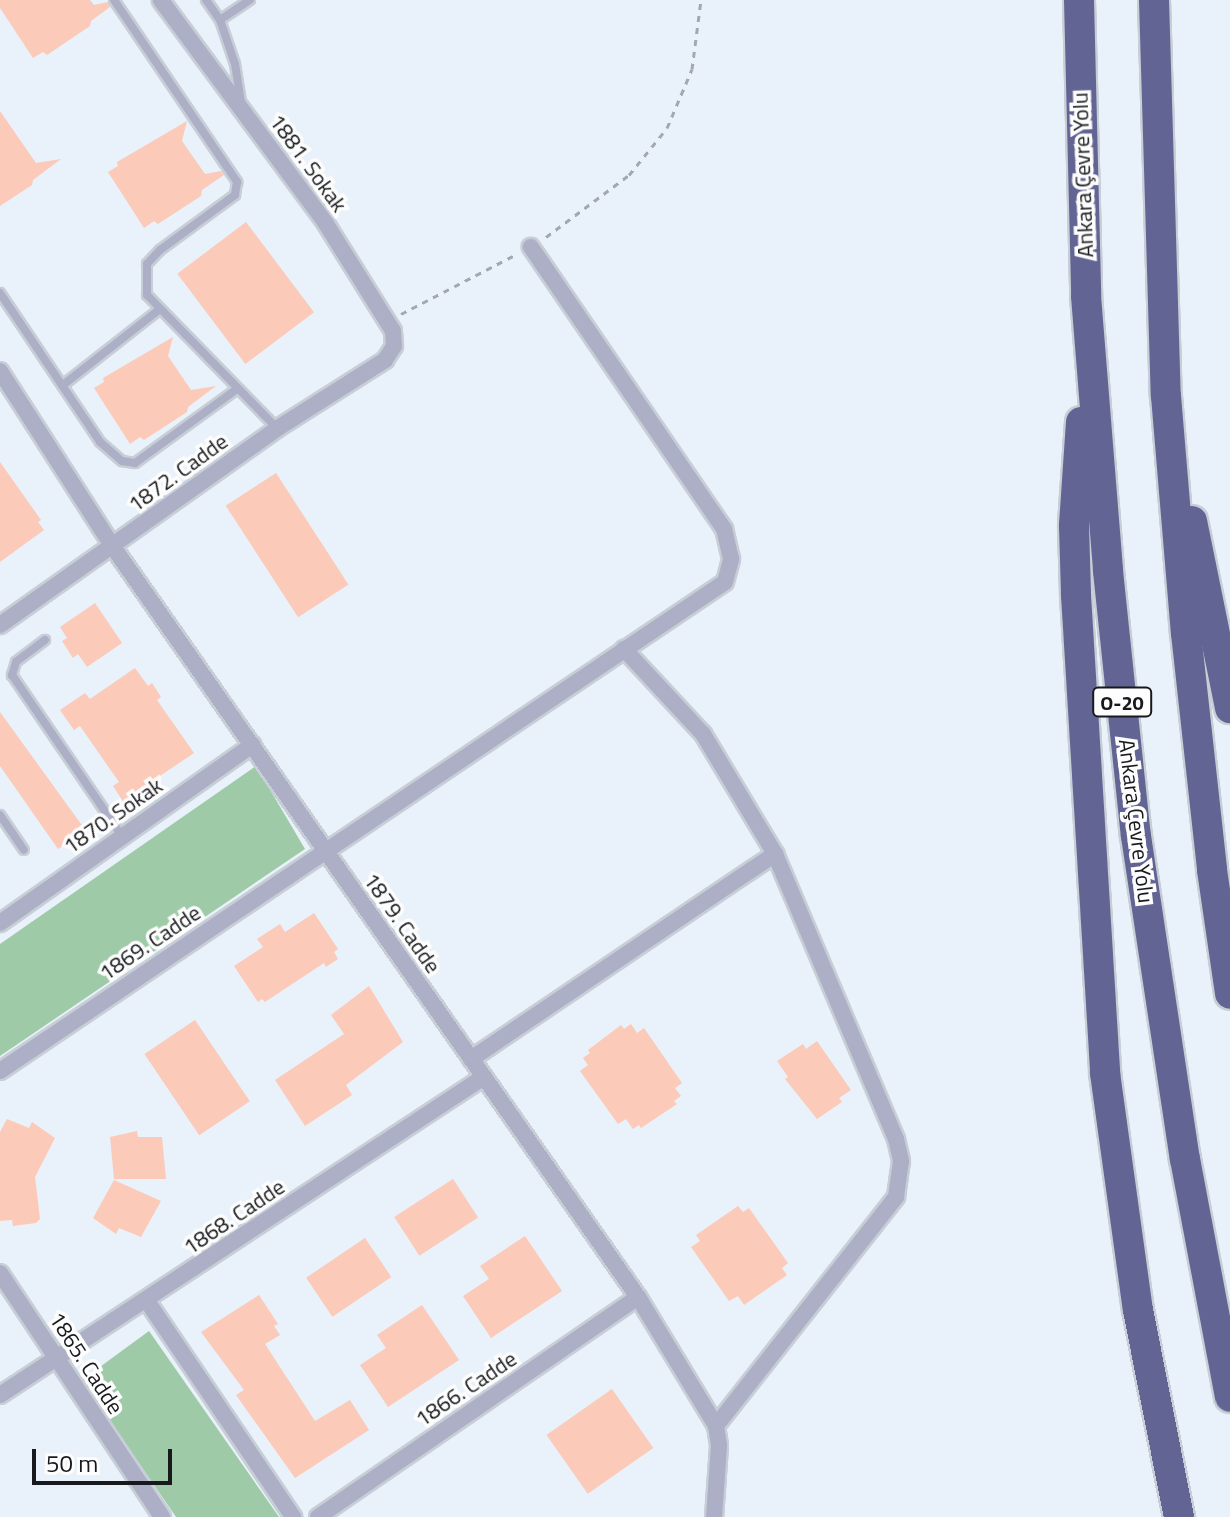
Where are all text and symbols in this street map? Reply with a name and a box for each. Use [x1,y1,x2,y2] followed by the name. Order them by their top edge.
[1067,92,1099,258] street label: Ankara Çevre Yolu
[264,109,352,217] street label: 1881. Sokak
[123,428,233,518] street label: 1872. Cadde
[1092,686,1152,718] road number: O-20
[1113,737,1159,905] street label: Ankara Çevre Yolu
[59,772,167,860] street label: 1870. Sokak
[358,868,446,978] street label: 1879. Cadde
[94,900,206,986] street label: 1869. Cadde
[178,1174,290,1260] street label: 1868. Cadde
[43,1307,129,1419] street label: 1865. Cadde
[410,1346,522,1432] street label: 1866. Cadde
[36,1433,176,1483] scale bar
[46,1445,98,1481] text: 50 m

